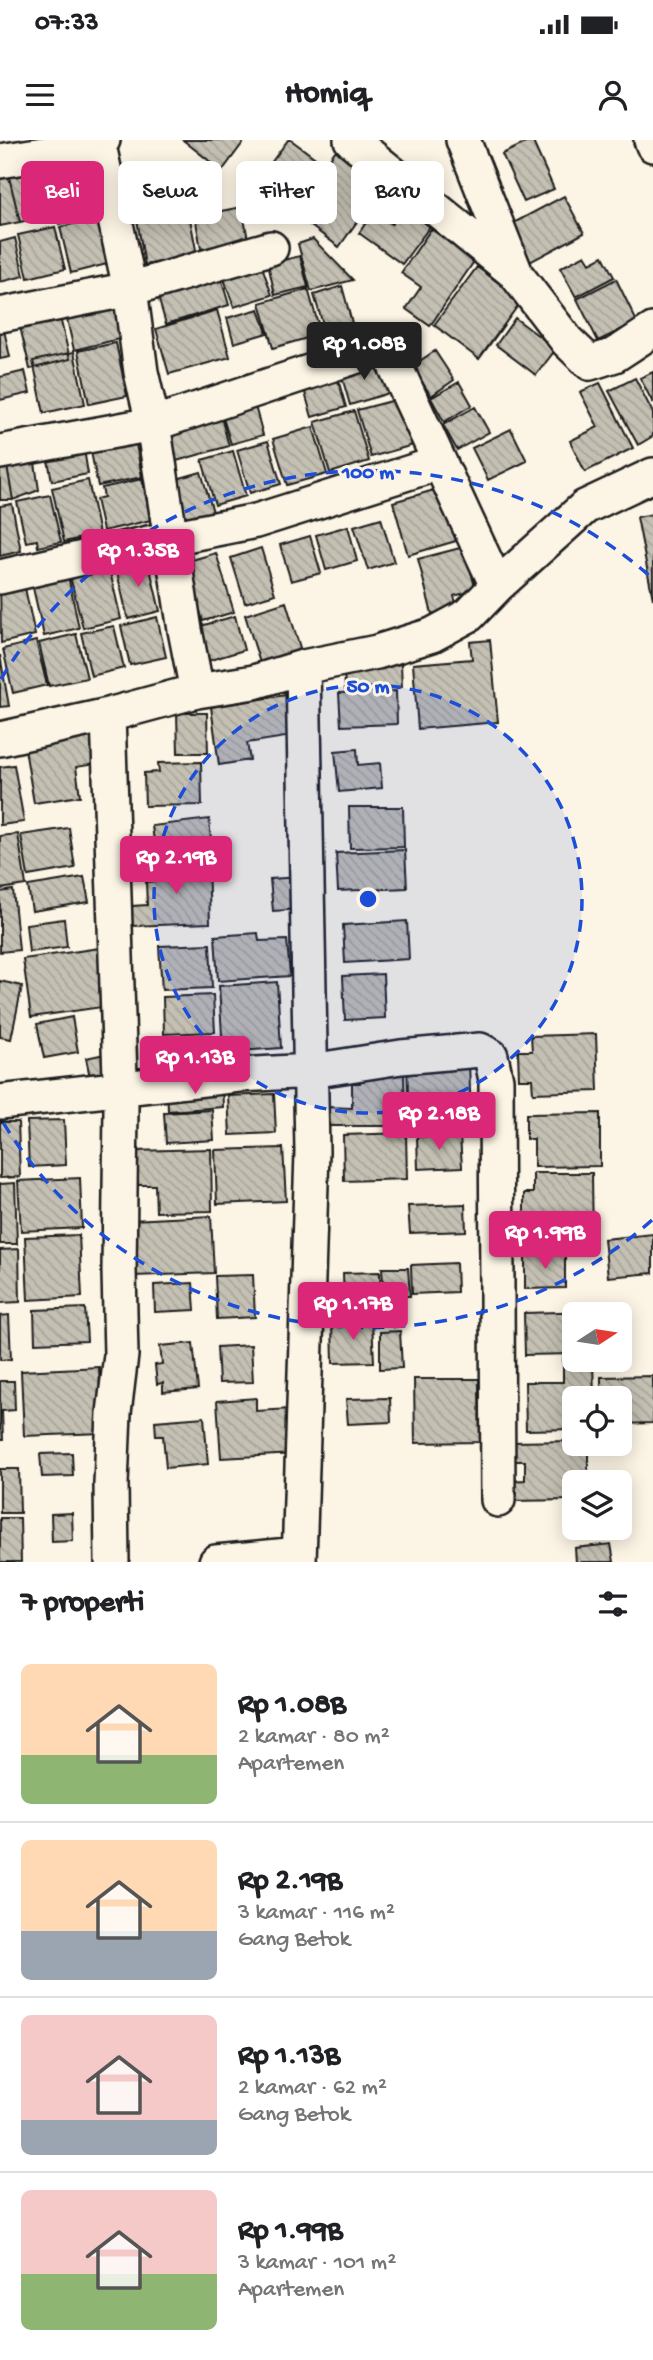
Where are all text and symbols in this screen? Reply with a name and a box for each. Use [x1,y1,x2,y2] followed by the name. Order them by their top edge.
[35,9,98,40] text: 07:33
[21,76,59,114] icon: menu
[285,76,368,114] text: Homiq
[594,76,632,114] icon: person
[21,161,104,224] chip: Beli
[118,161,222,224] chip: Sewa
[236,161,337,224] chip: Filter
[351,161,444,224] chip: Baru
[292,322,436,382] pin: Rp 1.08B
[323,331,405,358] text: Rp 1.08B
[341,462,394,487] text: 100 m
[66,530,210,589] pin: Rp 1.35B
[97,538,179,565] text: Rp 1.35B
[347,676,390,701] text: 50 m
[104,836,248,896] pin: Rp 2.19B
[136,845,216,872] text: Rp 2.19B
[356,887,380,911] centre of rings
[123,1037,267,1096] pin: Rp 1.13B
[156,1045,234,1072] text: Rp 1.13B
[367,1093,511,1152] pin: Rp 2.18B
[399,1101,479,1128] text: Rp 2.18B
[473,1212,617,1271] pin: Rp 1.99B
[505,1220,585,1247] text: Rp 1.99B
[281,1282,425,1342] pin: Rp 1.17B
[314,1291,392,1318] text: Rp 1.17B
[562,1302,632,1372] north arrow
[562,1302,632,1540] map controls
[562,1386,632,1456] button: locate
[562,1470,632,1540] button: layers
[594,1585,632,1623] icon: filters
[21,1587,144,1622] text: 7 properti
[238,1689,346,1724] text: Rp 1.08B
[77,1692,161,1776] icon: home
[238,1724,390,1751] text: 2 kamar · 80 m²
[238,1751,344,1778] text: Apartemen
[238,1865,342,1900] text: Rp 2.19B
[77,1868,161,1952] icon: home
[238,1900,395,1927] text: 3 kamar · 116 m²
[238,1927,350,1954] text: Gang Betok
[238,2040,340,2075] text: Rp 1.13B
[77,2043,161,2127] icon: home
[238,2075,387,2102] text: 2 kamar · 62 m²
[238,2102,350,2129] text: Gang Betok
[238,2215,343,2250] text: Rp 1.99B
[77,2218,161,2302] icon: home
[238,2250,396,2277] text: 3 kamar · 101 m²
[238,2277,344,2304] text: Apartemen

